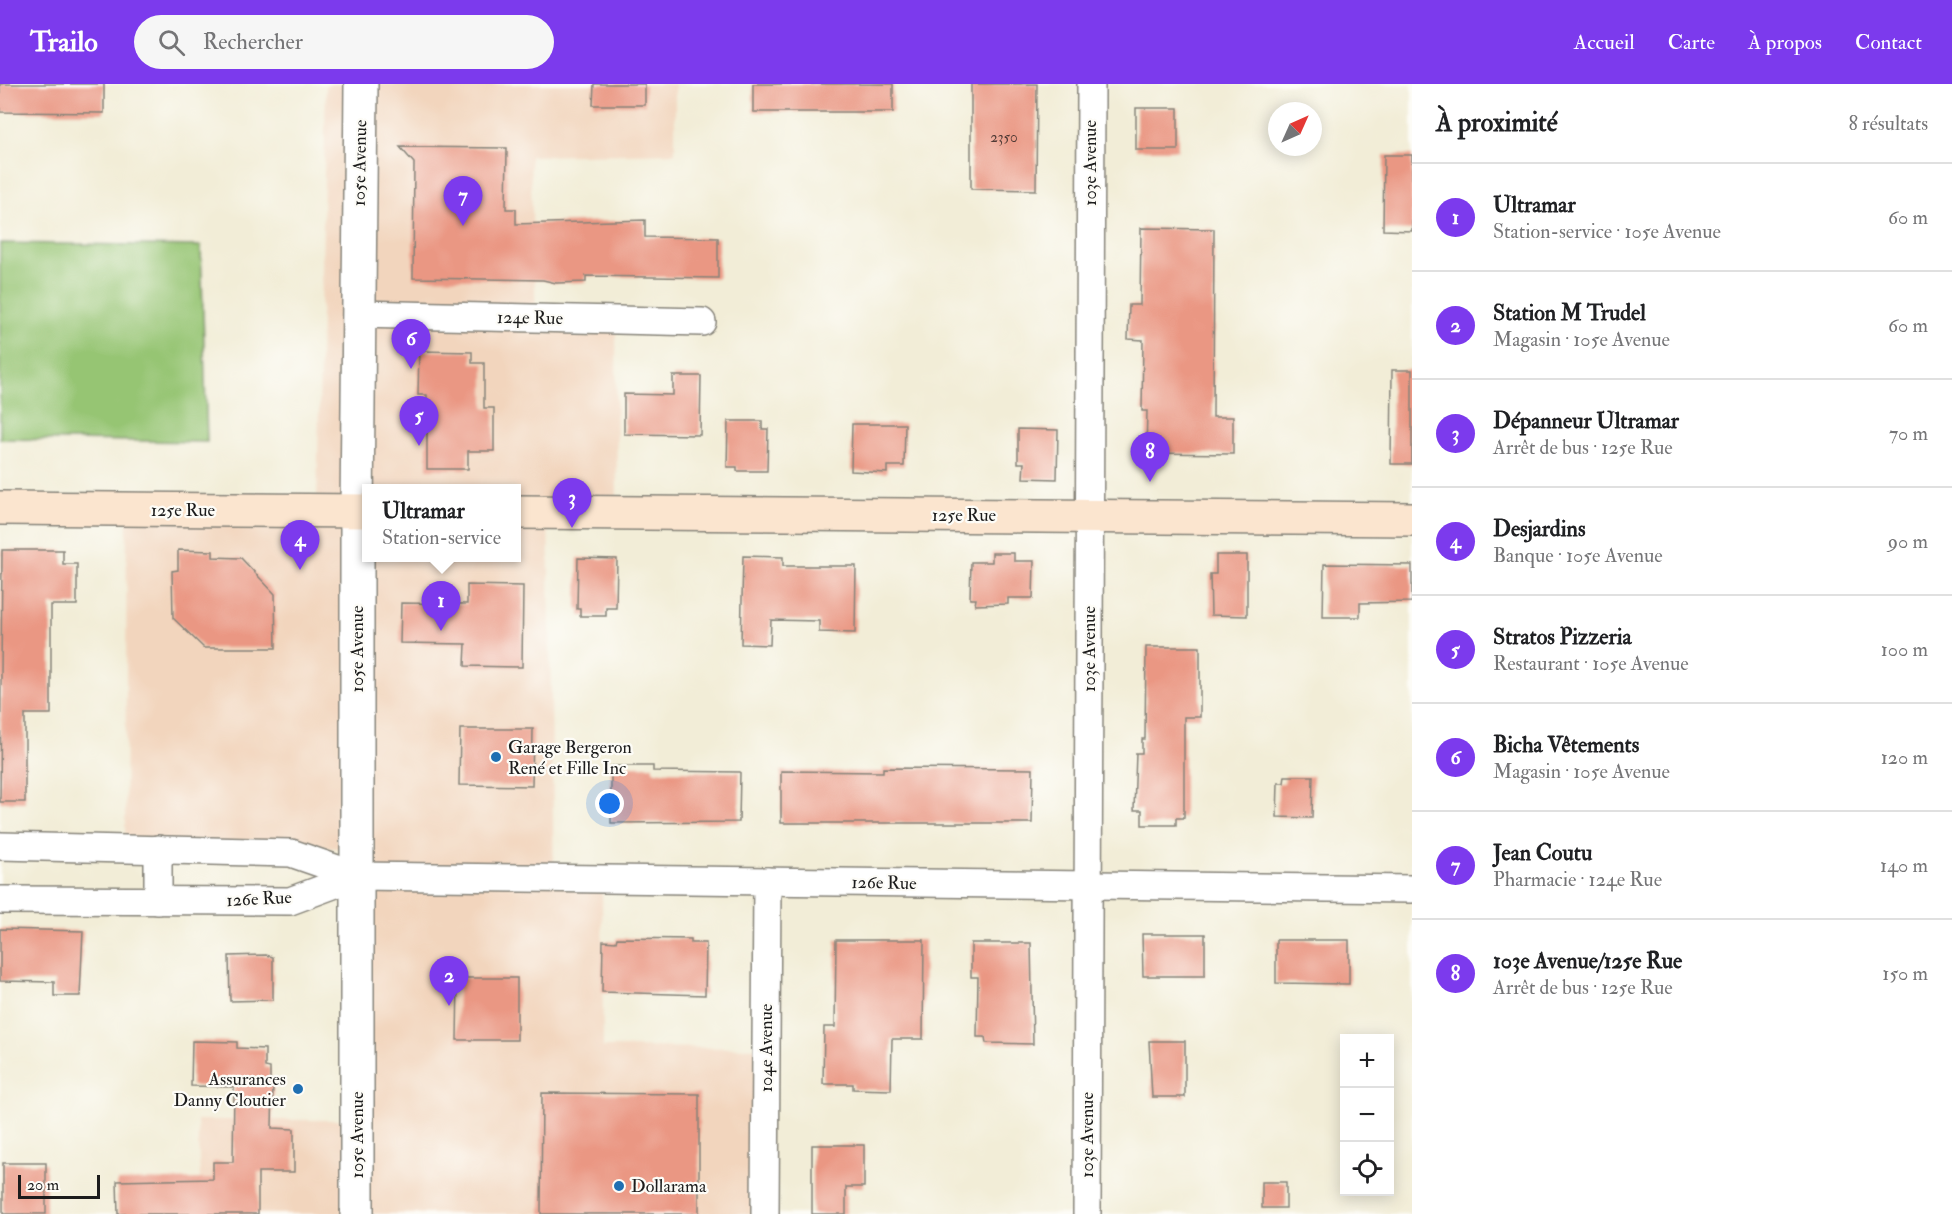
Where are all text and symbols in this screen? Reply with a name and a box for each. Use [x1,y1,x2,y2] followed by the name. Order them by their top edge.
[134,15,554,69] search box
[30,25,98,60] text: Trailo
[155,26,188,59] icon: search
[203,28,303,56] text: Rechercher
[1574,29,1635,56] text: Accueil
[1668,29,1715,56] text: Carte
[1748,29,1822,56] text: À propos
[1855,29,1922,56] text: Contact
[1268,102,1322,156] north arrow
[1436,107,1558,139] text: À proximité
[1848,111,1928,136] text: 8 résultats
[348,119,372,207] street label: 105e Avenue
[1079,120,1102,206] street label: 103e Avenue
[990,128,1018,147] house number: 2350
[444,176,482,226] pin: 7
[1493,191,1576,219] text: Ultramar
[1452,205,1459,230] text: 1
[1888,205,1928,230] text: 60 m
[1493,219,1721,244] text: Station-service · 105e Avenue
[1493,299,1646,327] text: Station M Trudel
[497,306,564,330] street label: 124e Rue
[1450,313,1461,338] text: 2
[1888,313,1928,338] text: 60 m
[392,320,430,369] pin: 6
[1493,327,1670,352] text: Magasin · 105e Avenue
[400,396,438,446] pin: 5
[1493,407,1679,435] text: Dépanneur Ultramar
[1452,421,1459,446] text: 3
[1889,421,1928,446] text: 70 m
[1130,432,1170,482] pin: 8
[1493,435,1673,460] text: Arrêt de bus · 125e Rue
[552,478,592,528] pin: 3
[362,484,521,562] popup
[382,497,465,525] text: Ultramar
[151,499,216,522] street label: 125e Rue
[932,504,997,527] street label: 125e Rue
[1493,515,1585,543] text: Desjardins
[280,520,320,570] pin: 4
[382,525,501,550] text: Station-service
[1450,529,1461,554] text: 4
[1888,529,1928,554] text: 90 m
[1493,543,1663,568] text: Banque · 105e Avenue
[422,582,460,631] pin: 1
[346,605,369,692] street label: 105e Avenue
[1078,606,1101,692] street label: 103e Avenue
[1493,623,1632,651] text: Stratos Pizzeria
[1451,637,1460,662] text: 5
[1881,637,1928,662] text: 100 m
[1493,651,1689,676] text: Restaurant · 105e Avenue
[1493,731,1639,759] text: Bicha Vêtements
[508,736,632,780] place label: Garage Bergeron René et Fille Inc
[1450,745,1461,770] text: 6
[1881,745,1928,770] text: 120 m
[489,750,503,764] marker: Garage Bergeron René et Fille Inc
[1493,759,1670,784] text: Magasin · 105e Avenue
[595,789,624,818] your location
[1493,839,1592,867] text: Jean Coutu
[1451,853,1460,878] text: 7
[1880,853,1928,878] text: 140 m
[1493,867,1662,892] text: Pharmacie · 124e Rue
[851,871,917,895] street label: 126e Rue
[226,886,293,912] street label: 126e Rue
[1493,947,1682,975] text: 103e Avenue/125e Rue
[430,956,468,1006] pin: 2
[1451,961,1460,986] text: 8
[1882,961,1928,986] text: 150 m
[1493,975,1673,1000] text: Arrêt de bus · 125e Rue
[755,1003,778,1092] street label: 104e Avenue
[1340,1034,1394,1196] map controls
[1340,1034,1394,1088] button: +
[173,1068,286,1112] place label: Assurances Danny Cloutier
[291,1082,305,1096] marker: Assurances Danny Cloutier
[1340,1088,1394,1142] button: −
[346,1091,369,1178] street label: 105e Avenue
[1076,1092,1099,1178] street label: 103e Avenue
[1340,1142,1394,1196] button: locate
[18,1172,100,1200] scale bar
[27,1175,59,1195] text: 20 m
[631,1175,707,1198] place label: Dollarama
[612,1179,626,1193] marker: Dollarama

